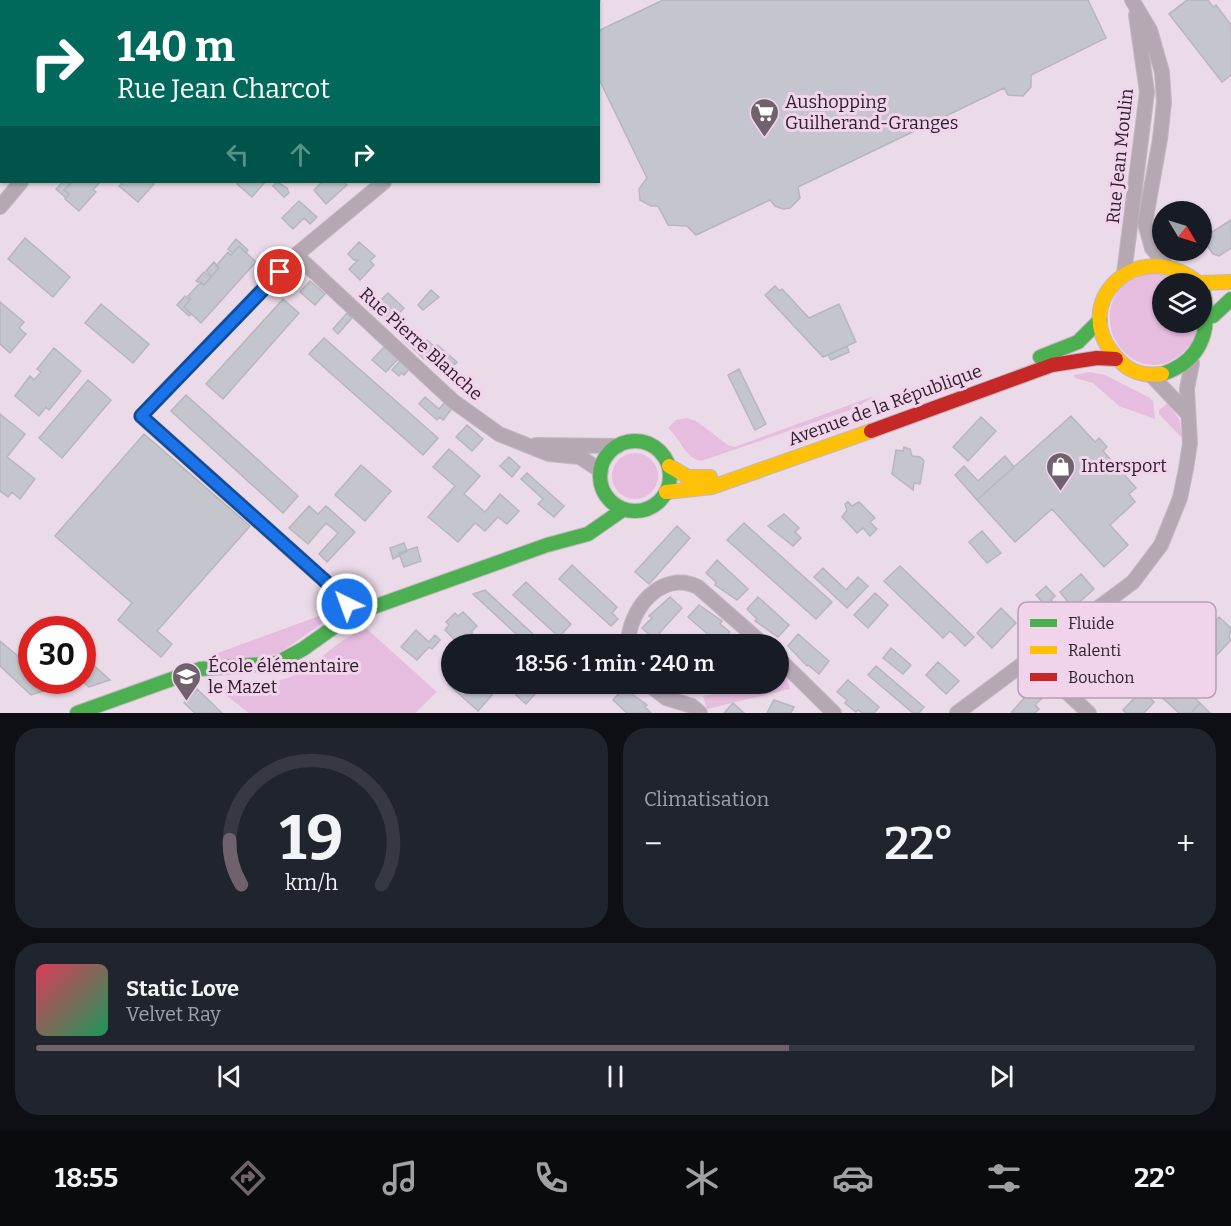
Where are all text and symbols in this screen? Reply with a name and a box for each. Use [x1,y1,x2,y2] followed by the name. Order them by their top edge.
[117,22,235,72] text: 140 m
[18,24,96,102] icon: right
[117,73,330,105] text: Rue Jean Charcot
[1102,87,1138,225] street label: Rue Jean Moulin
[785,91,958,134] place label: Aushopping Guilherand-Granges
[748,96,780,138] supermarket icon: Aushopping Guilherand-Granges
[221,138,254,171] icon: left
[284,138,317,171] icon: ahead
[347,138,380,171] icon: right
[1152,201,1212,261] north arrow
[1152,201,1212,333] map controls
[254,246,305,297] pin
[263,255,296,288] icon: arrive
[1152,273,1212,333] button: layers
[355,283,487,405] street label: Rue Pierre Blanche
[785,360,985,450] street label: Avenue de la République
[1044,450,1076,492] shop icon: Intersport
[1081,455,1167,477] place label: Intersport
[315,572,379,636] position arrow
[1018,602,1216,698] legend
[1068,614,1114,633] text: Fluide
[18,616,96,694] speed limit sign: 30
[1068,641,1121,660] text: Ralenti
[516,650,714,677] text: 18:56 · 1 min · 240 m
[208,654,359,698] place label: École élémentaire le Mazet
[171,660,203,702] school or university icon: École élémentaire le Mazet
[1068,668,1134,687] text: Bouchon
[644,787,769,811] text: Climatisation
[280,801,343,876] text: 19
[884,817,954,871] text: 22°
[644,824,662,864] text: −
[1176,824,1195,864] text: +
[285,870,338,896] text: km/h
[126,975,239,1002] text: Static Love
[126,1002,221,1026] text: Velvet Ray
[213,1060,246,1093] icon: previous
[599,1060,632,1093] icon: pause
[985,1060,1018,1093] icon: next
[227,1157,269,1199] icon: directions
[379,1157,421,1199] icon: music
[530,1157,572,1199] icon: phone
[681,1157,723,1199] icon: climate
[832,1157,874,1199] icon: car
[983,1157,1025,1199] icon: filters
[55,1162,118,1194] text: 18:55
[1134,1162,1176,1194] text: 22°

